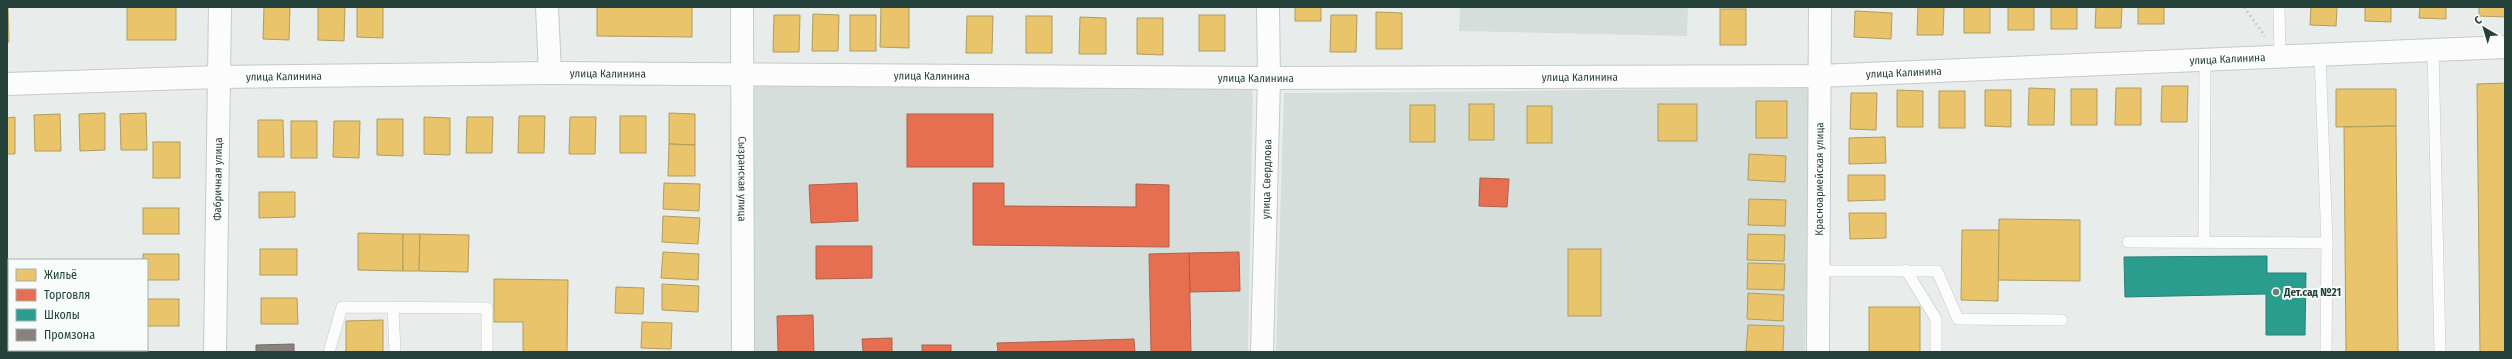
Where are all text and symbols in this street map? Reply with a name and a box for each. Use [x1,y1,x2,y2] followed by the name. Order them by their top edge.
[2464,8,2504,48] north arrow
[2472,13,2485,27] text: С
[2189,51,2266,67] street label: улица Калинина
[1866,65,1942,81] street label: улица Калинина
[570,67,646,81] street label: улица Калинина
[894,69,970,83] street label: улица Калинина
[246,70,322,84] street label: улица Калинина
[1542,71,1618,84] street label: улица Калинина
[1218,72,1294,85] street label: улица Калинина
[1813,122,1826,236] street label: Красноармейская улица
[735,136,749,222] street label: Сызранская улица
[211,137,225,221] street label: Фабричная улица
[1259,139,1274,219] street label: улица Свердлова
[8,259,148,351] legend
[44,268,77,282] text: Жильё
[2283,286,2341,299] place label: Дет.сад №21
[2271,287,2281,297] marker: Дет.сад №21
[44,288,90,302] text: Торговля
[44,308,80,322] text: Школы
[44,328,95,342] text: Промзона

